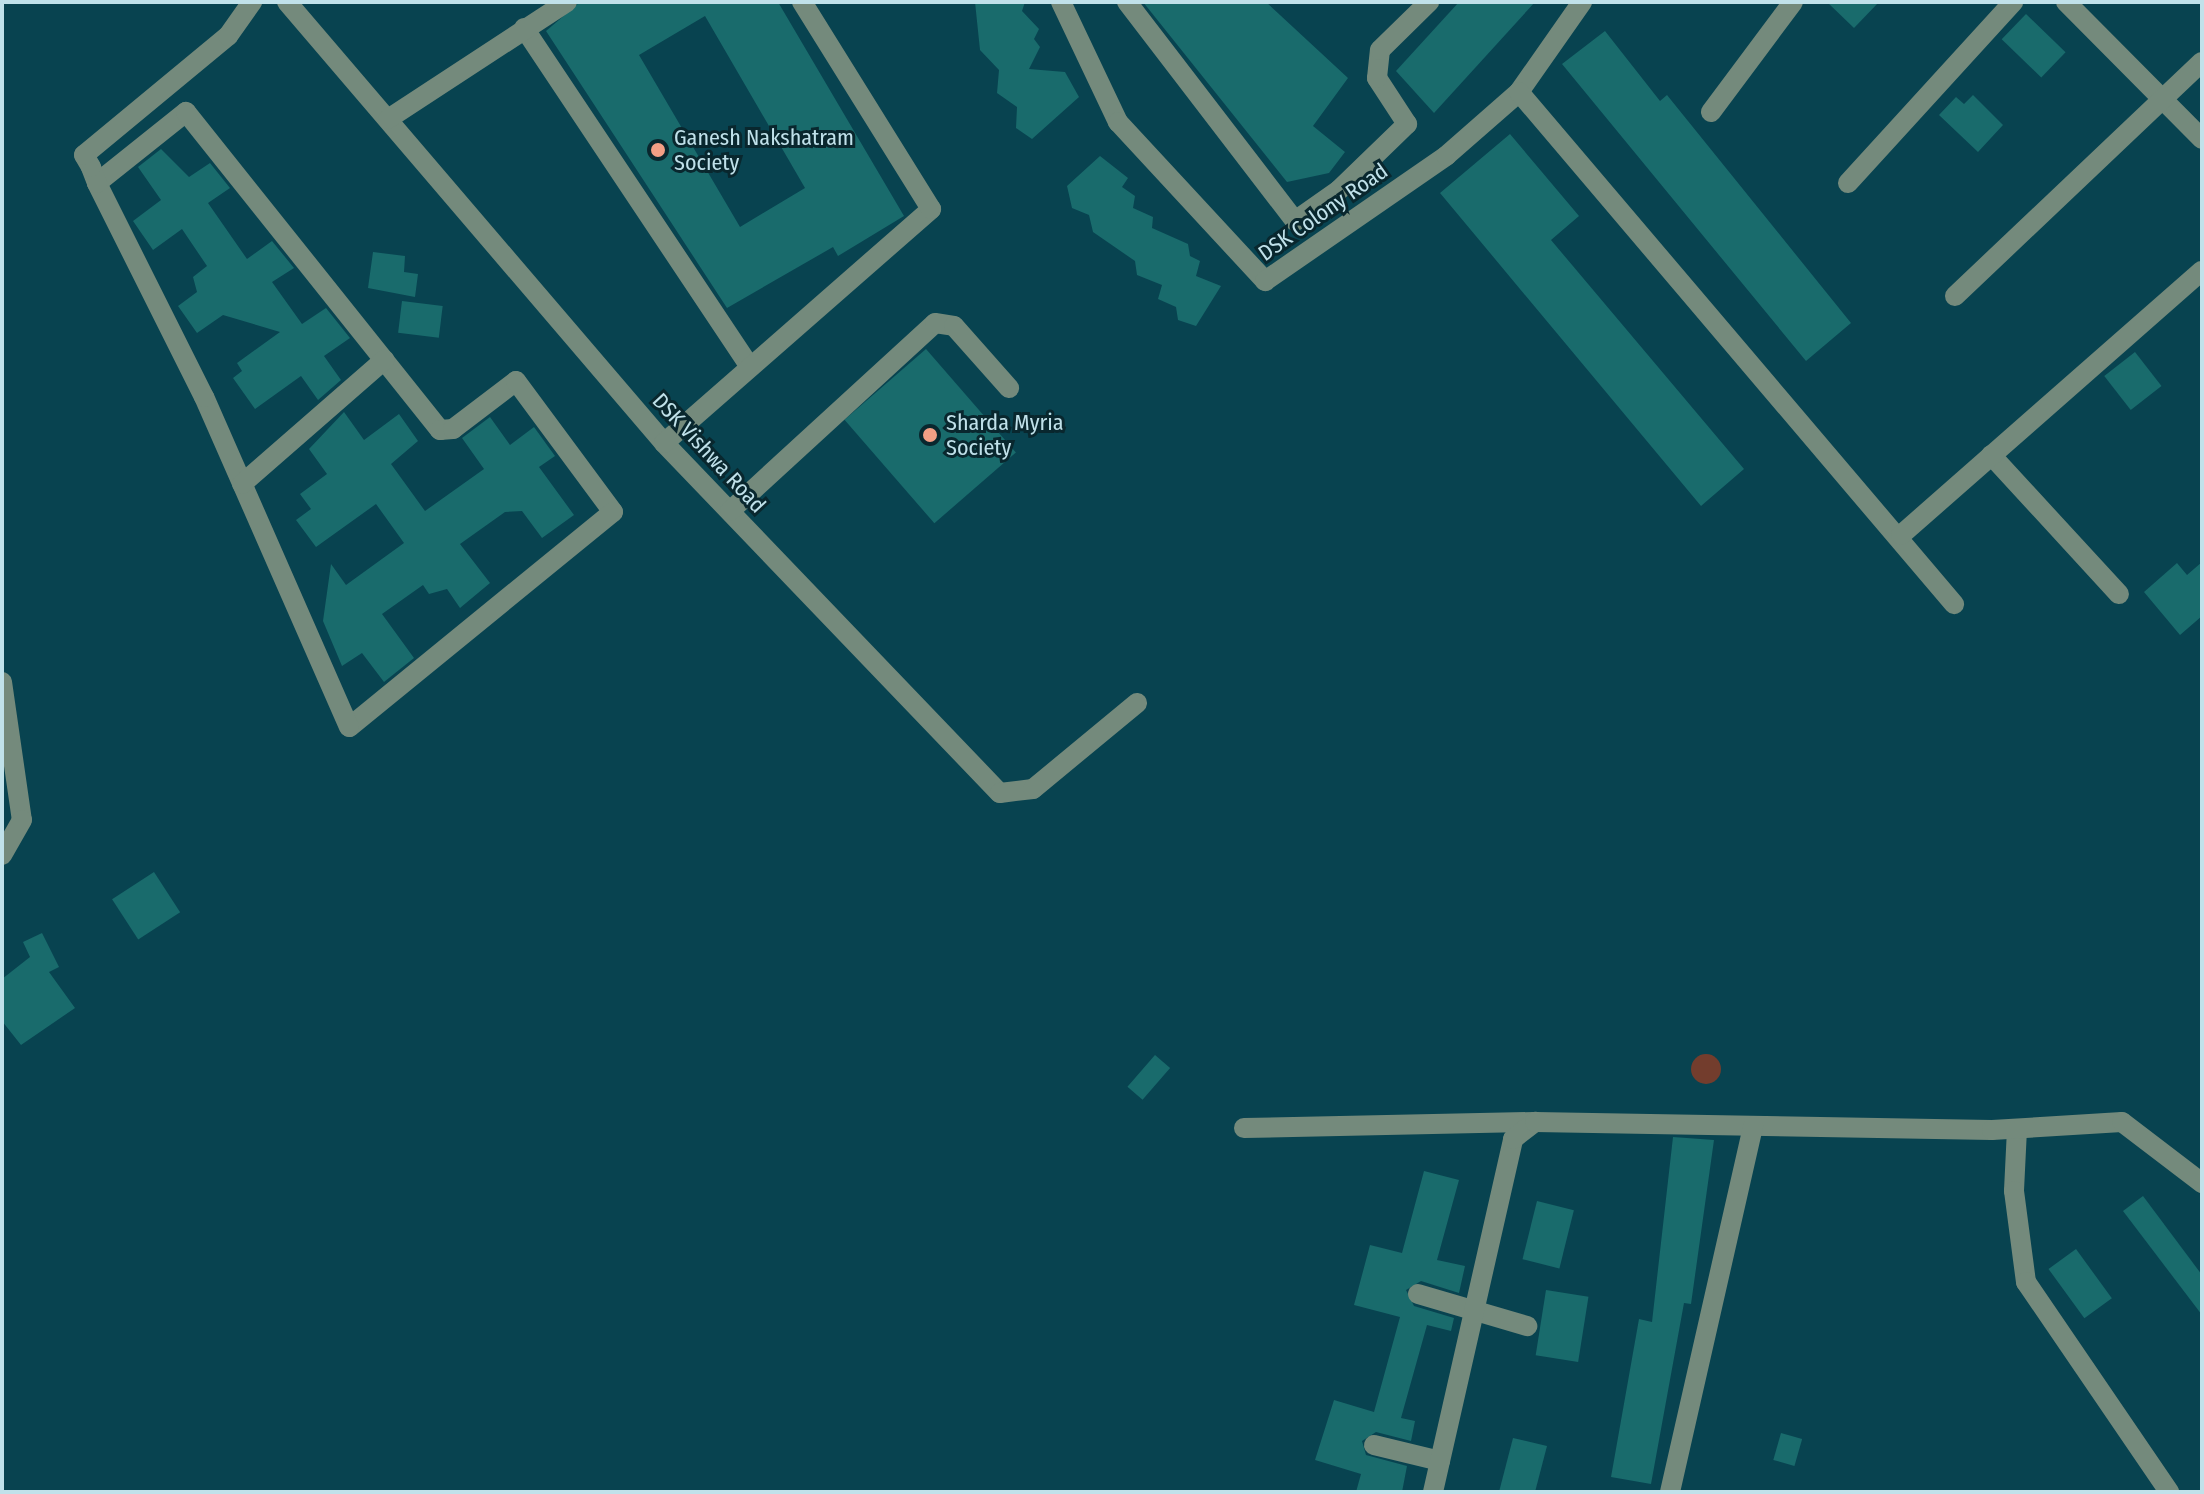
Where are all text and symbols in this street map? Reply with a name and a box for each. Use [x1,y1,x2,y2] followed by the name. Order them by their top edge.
[674,124,854,176] place label: Ganesh Nakshatram Society
[649,141,667,159] marker: Ganesh Nakshatram Society
[1253,158,1393,266] street label: DSK Colony Road
[647,388,771,518] street label: DSK Vishwa Road
[946,409,1064,460] place label: Sharda Myria Society
[921,426,939,444] marker: Sharda Myria Society

